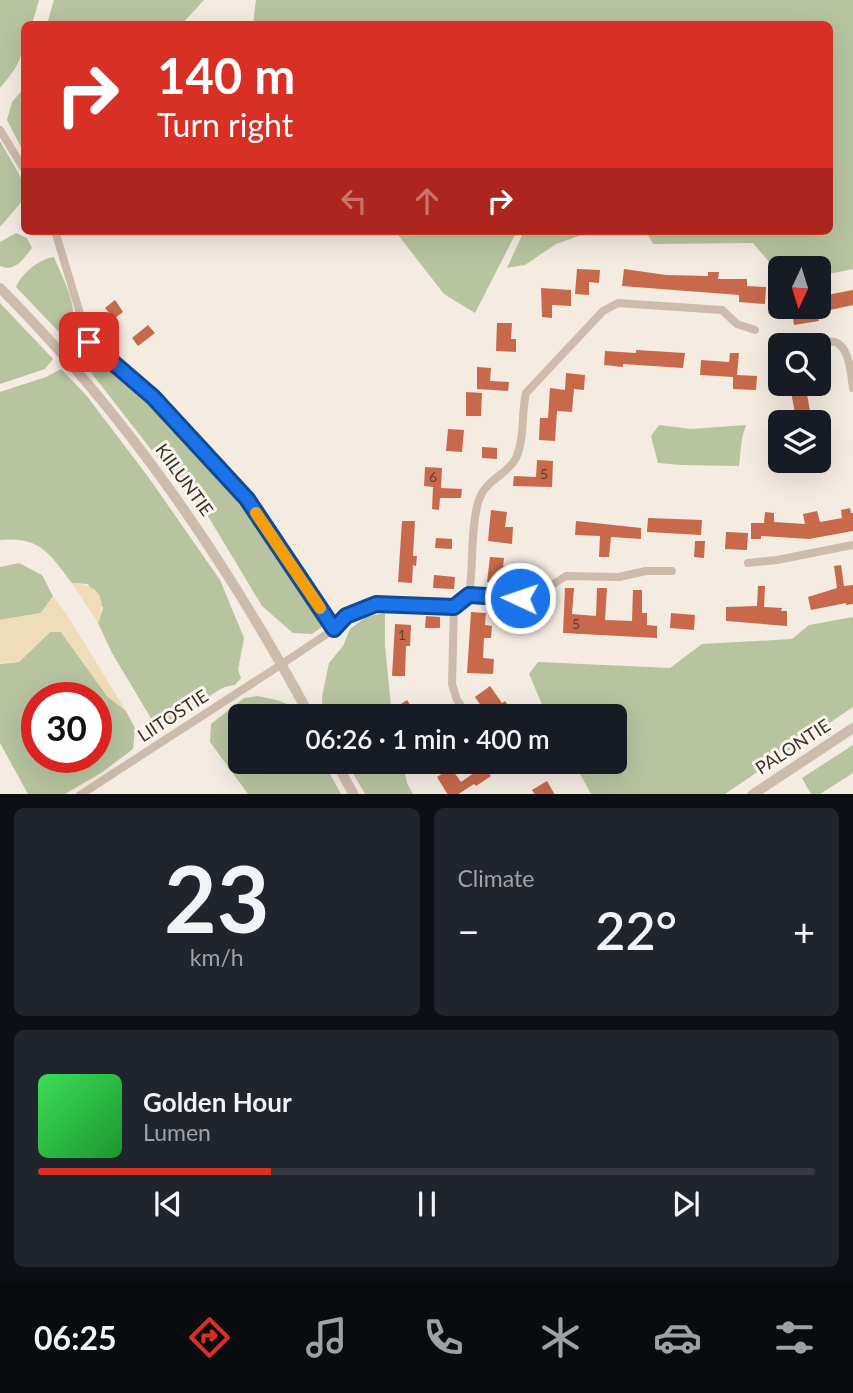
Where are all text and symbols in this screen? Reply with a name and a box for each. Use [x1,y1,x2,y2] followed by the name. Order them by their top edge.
[157,46,295,104] text: 140 m
[42,49,133,140] icon: right
[157,105,293,144] text: Turn right
[335,182,373,220] icon: left
[408,182,446,220] icon: ahead
[481,182,519,220] icon: right
[768,256,831,318] north arrow
[768,256,831,473] map controls
[59,312,119,372] pin
[70,323,108,361] icon: arrive
[768,333,831,396] button: search
[768,410,831,473] button: layers
[151,439,218,520] street label: KIILUNTIE
[540,465,548,482] house number: 5
[429,468,437,485] house number: 6
[483,561,557,635] position arrow
[572,615,580,632] house number: 5
[398,626,406,643] house number: 1
[21,682,112,773] speed limit sign: 30
[133,684,212,746] street label: LIITOSTIE
[751,714,834,779] street label: PALONTIE
[305,723,550,755] text: 06:26 · 1 min · 400 m
[164,843,270,952] text: 23
[458,864,534,892] text: Climate
[595,899,677,961] text: 22°
[458,908,480,954] text: −
[793,908,815,954] text: +
[190,943,244,971] text: km/h
[143,1086,292,1118] text: Golden Hour
[143,1118,211,1146] text: Lumen
[149,1185,187,1223] icon: previous
[408,1185,446,1223] icon: pause
[667,1185,705,1223] icon: next
[185,1313,234,1362] icon: directions
[302,1313,351,1362] icon: music
[419,1313,468,1362] icon: phone
[536,1313,585,1362] icon: climate
[653,1313,702,1362] icon: car
[770,1313,819,1362] icon: filters
[34,1318,117,1357] text: 06:25

